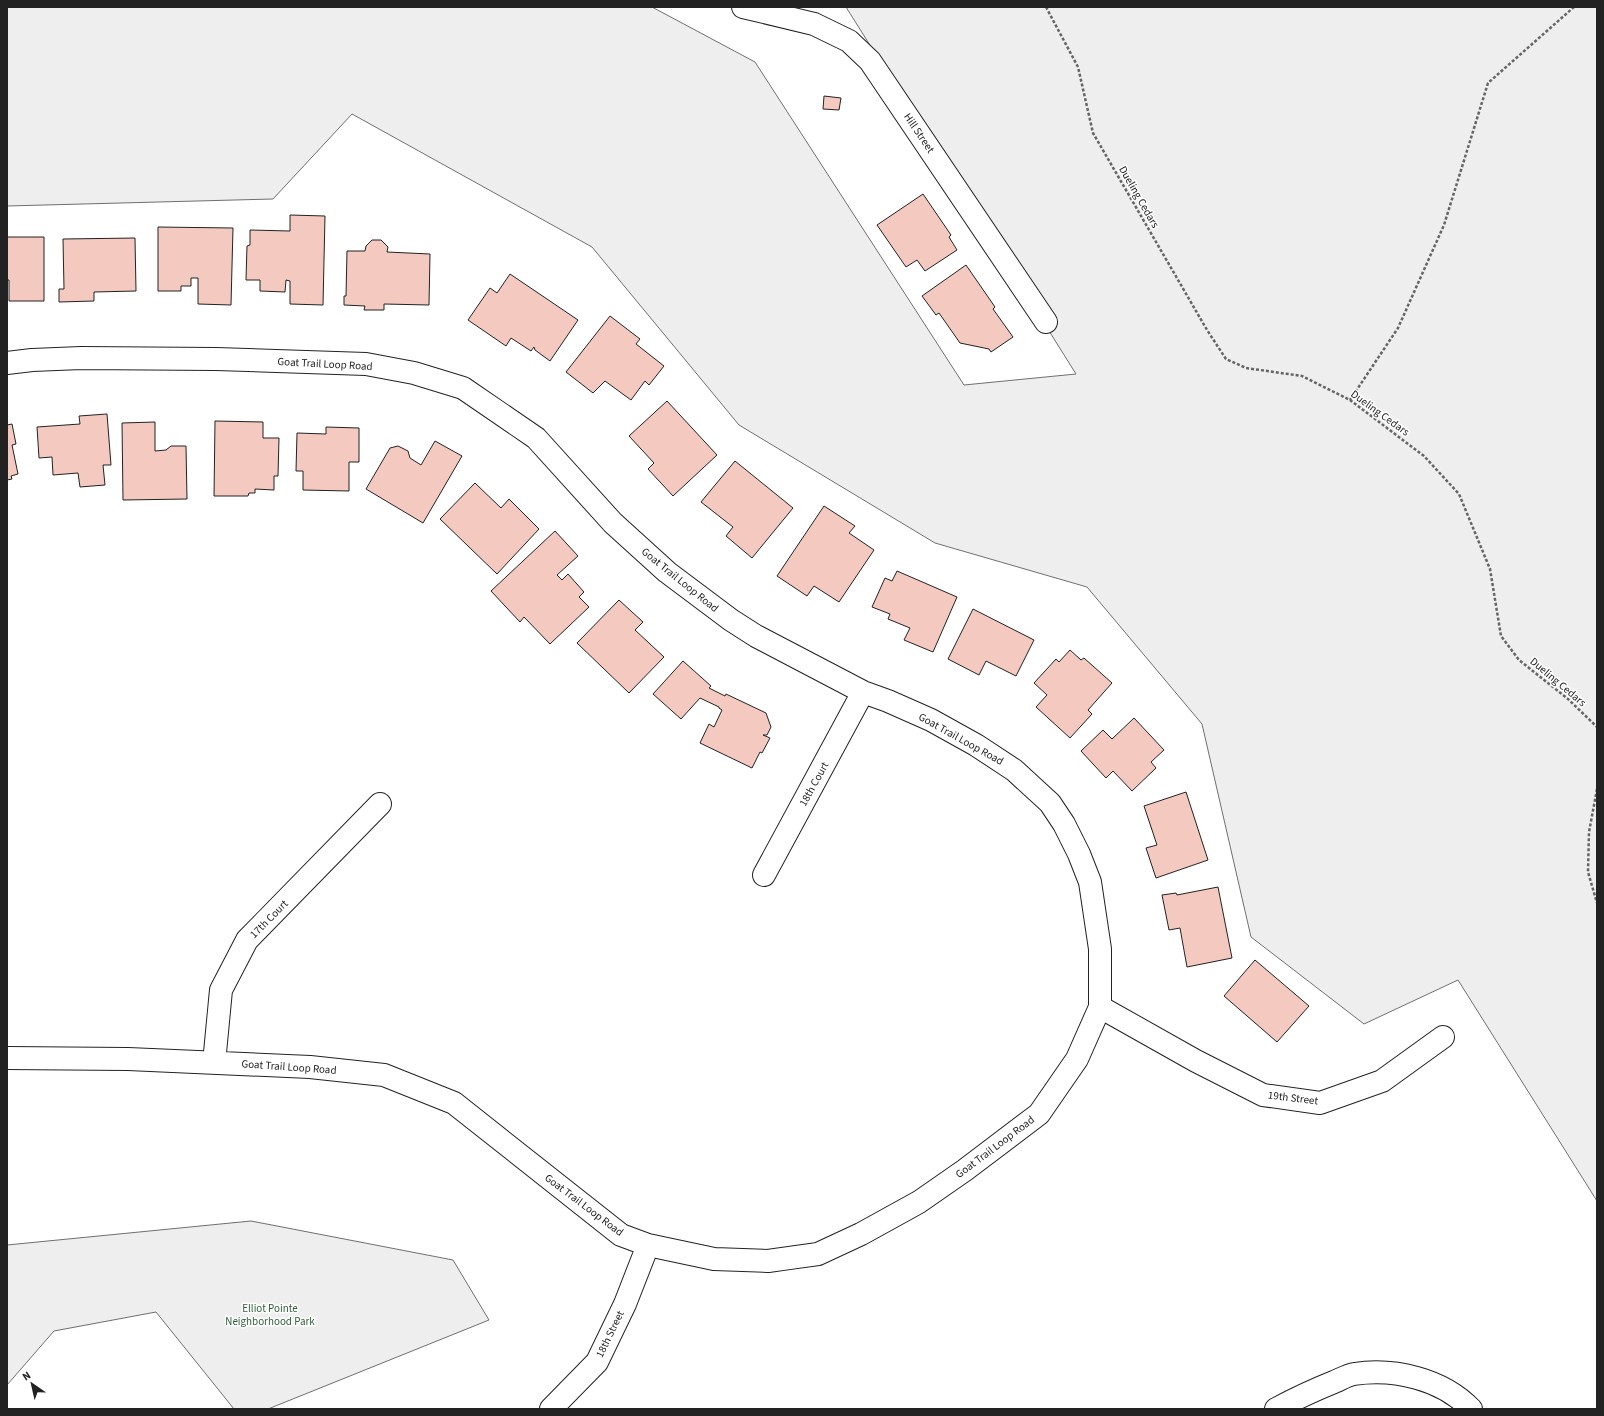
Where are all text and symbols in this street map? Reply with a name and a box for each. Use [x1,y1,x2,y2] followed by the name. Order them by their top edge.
[900,110,938,156] street label: Hill Street
[1115,163,1163,231] street label: Dueling Cedars
[277,354,373,374] street label: Goat Trail Loop Road
[1348,387,1413,440] street label: Dueling Cedars
[638,544,722,616] street label: Goat Trail Loop Road
[1527,654,1590,710] street label: Dueling Cedars
[916,709,1006,769] street label: Goat Trail Loop Road
[796,759,832,809] street label: 18th Court
[247,896,292,941] street label: 17th Court
[241,1056,337,1078] street label: Goat Trail Loop Road
[1267,1087,1319,1109] street label: 19th Street
[952,1112,1038,1182] street label: Goat Trail Loop Road
[541,1170,627,1240] street label: Goat Trail Loop Road
[225,1301,315,1329] park label: Elliot Pointe Neighborhood Park
[592,1308,628,1360] street label: 18th Street
[12,1364,52,1404] north arrow
[19,1368,34,1384] text: N

